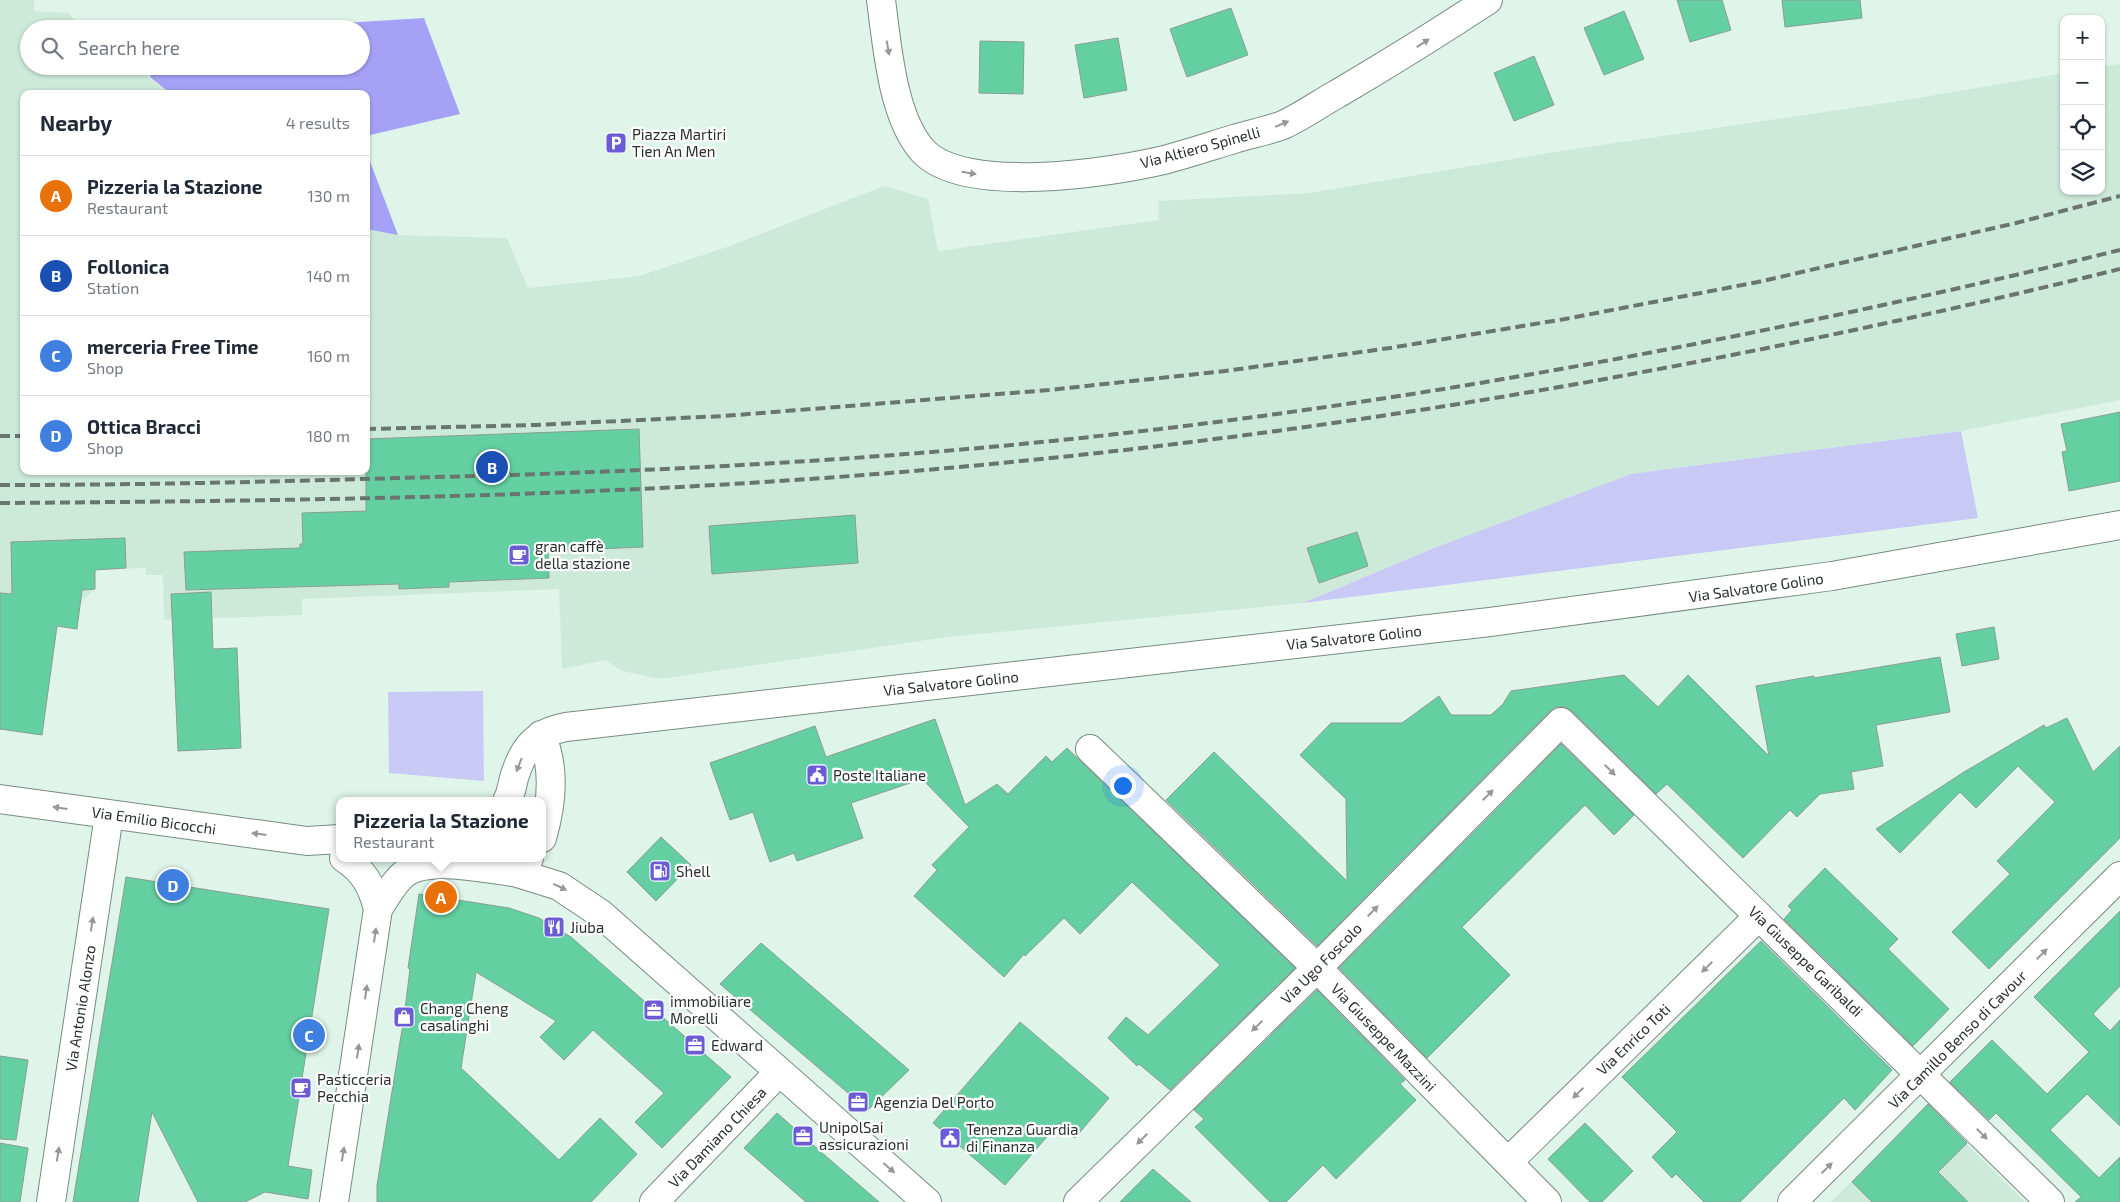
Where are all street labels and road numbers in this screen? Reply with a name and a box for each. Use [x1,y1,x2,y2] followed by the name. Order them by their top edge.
[1138,122,1262,172] street label: Via Altiero Spinelli
[1687,569,1825,605] street label: Via Salvatore Golino
[1285,621,1423,653] street label: Via Salvatore Golino
[882,667,1020,699] street label: Via Salvatore Golino
[91,802,217,838] street label: Via Emilio Bicocchi
[1745,902,1867,1020] street label: Via Giuseppe Garibaldi
[1277,919,1365,1007] street label: Via Ugo Foscolo
[61,944,99,1072] street label: Via Antonio Alonzo
[1884,966,2030,1112] street label: Via Camillo Benso di Cavour
[1328,979,1440,1095] street label: Via Giuseppe Mazzini
[1593,1000,1673,1078] street label: Via Enrico Toti
[664,1083,770,1191] street label: Via Damiano Chiesa

